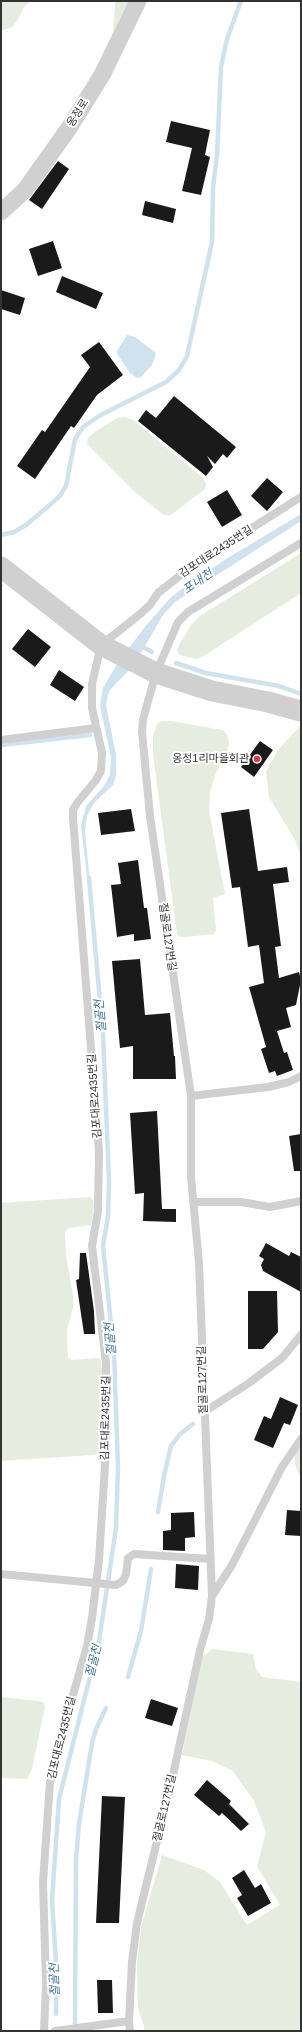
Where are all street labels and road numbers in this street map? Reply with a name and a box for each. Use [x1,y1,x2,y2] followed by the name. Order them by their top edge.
[64,97,92,129] street label: 옹정로
[177,523,255,581] street label: 김포대로2435번길
[156,902,178,972] street label: 절골로127번길
[85,1053,105,1139] street label: 김포대로2435번길
[195,1345,211,1415] street label: 절골로127번길
[99,1375,113,1461] street label: 김포대로2435번길
[45,1695,79,1781] street label: 김포대로2435번길
[151,1773,179,1843] street label: 절골로127번길

